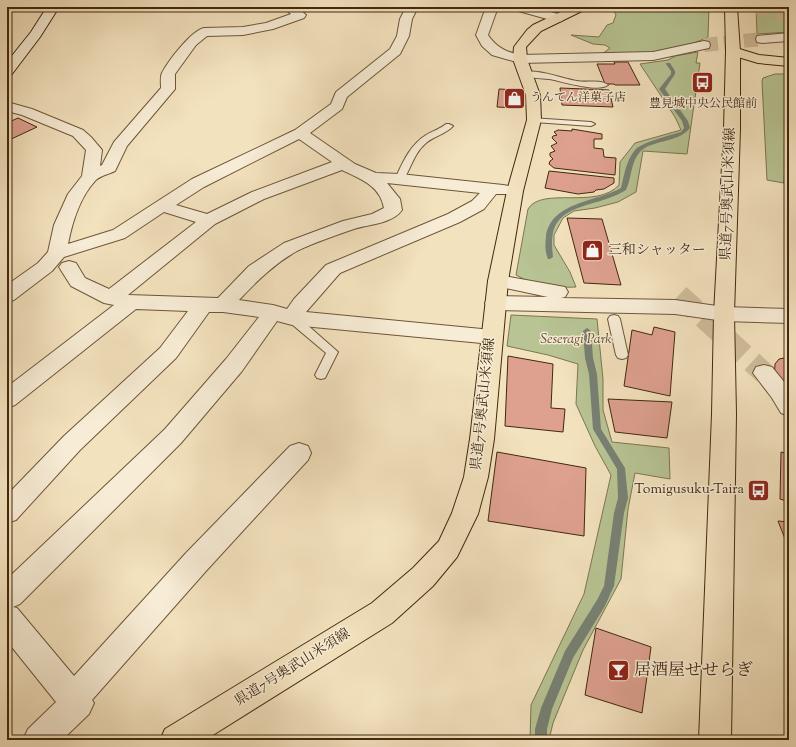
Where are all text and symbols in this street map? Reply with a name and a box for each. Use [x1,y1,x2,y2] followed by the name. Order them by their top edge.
[690,70,716,96] bus stop icon: 豊見城中央公民館前
[501,85,527,111] shop icon: うんてん洋菓子店
[530,89,626,107] place label: うんてん洋菓子店
[649,95,757,113] place label: 豊見城中央公民館前
[717,127,741,261] street label: 県道7号奥武山米須線
[580,238,606,264] shop icon: 三和シャッター
[608,241,706,261] place label: 三和シャッター
[540,330,612,350] park label: Seseragi Park
[467,337,501,471] street label: 県道7号奥武山米須線
[746,477,772,503] bus stop icon: Tomigusuku-Taira
[634,480,745,500] place label: Tomigusuku-Taira
[231,624,355,712] street label: 県道7号奥武山米須線
[605,658,631,684] bar icon: 居酒屋せせらぎ
[634,659,753,683] place label: 居酒屋せせらぎ

